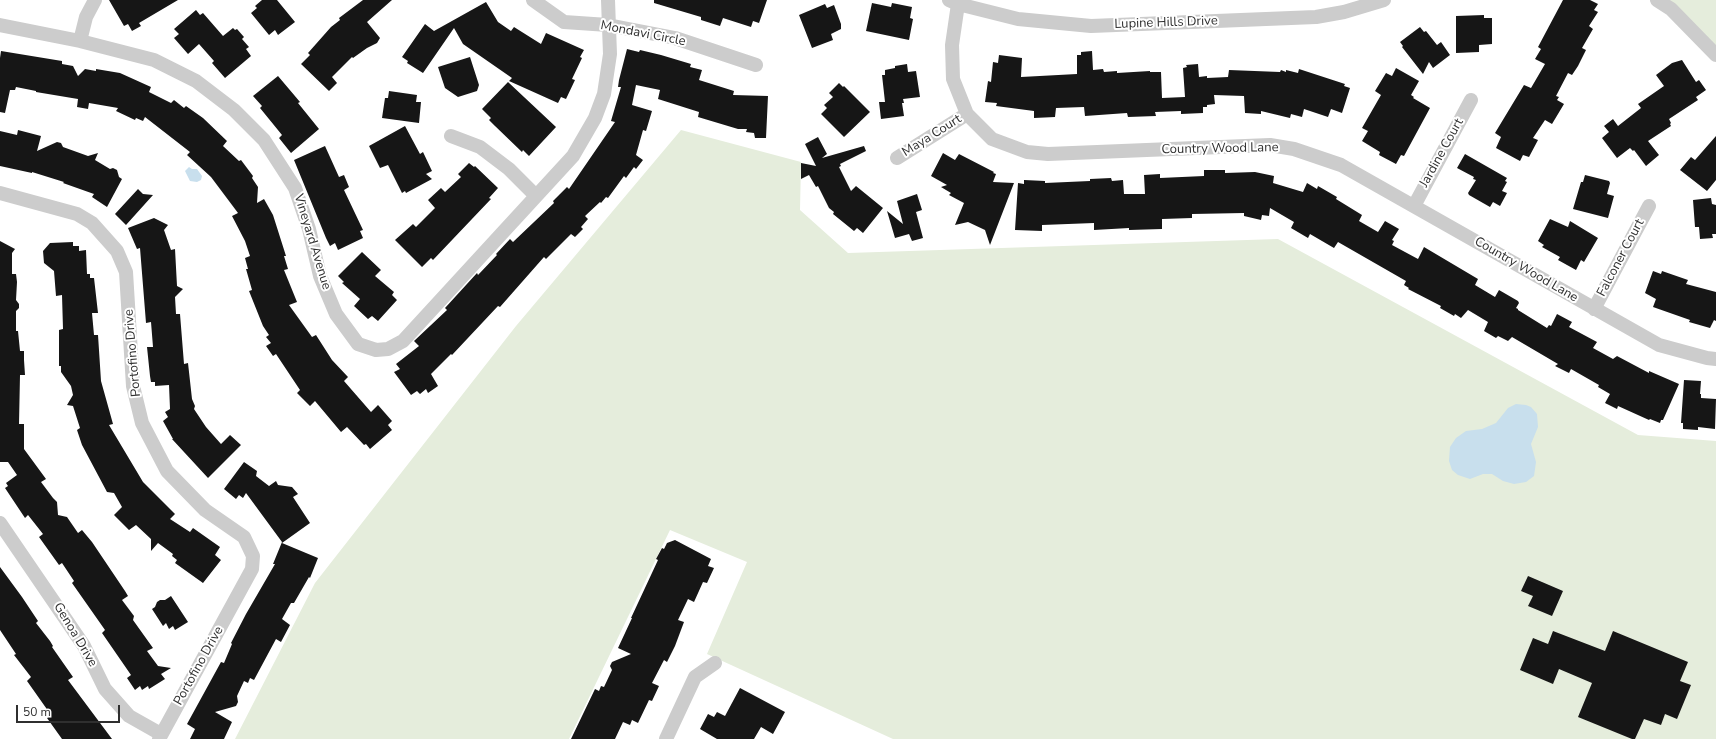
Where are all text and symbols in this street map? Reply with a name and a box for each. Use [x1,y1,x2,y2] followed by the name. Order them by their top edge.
[1114,13,1218,33] street label: Lupine Hills Drive
[599,18,687,50] street label: Mondavi Circle
[899,112,965,160] street label: Maya Court
[1417,116,1467,190] street label: Jardine Court
[1161,140,1279,158] street label: Country Wood Lane
[290,192,334,292] street label: Vineyard Avenue
[1594,217,1648,299] street label: Falconer Court
[1471,234,1581,306] street label: Country Wood Lane
[121,309,145,397] street label: Portofino Drive
[50,600,100,670] street label: Genoa Drive
[171,624,227,708] street label: Portofino Drive
[18,697,122,723] scale bar
[23,704,51,720] text: 50 m

